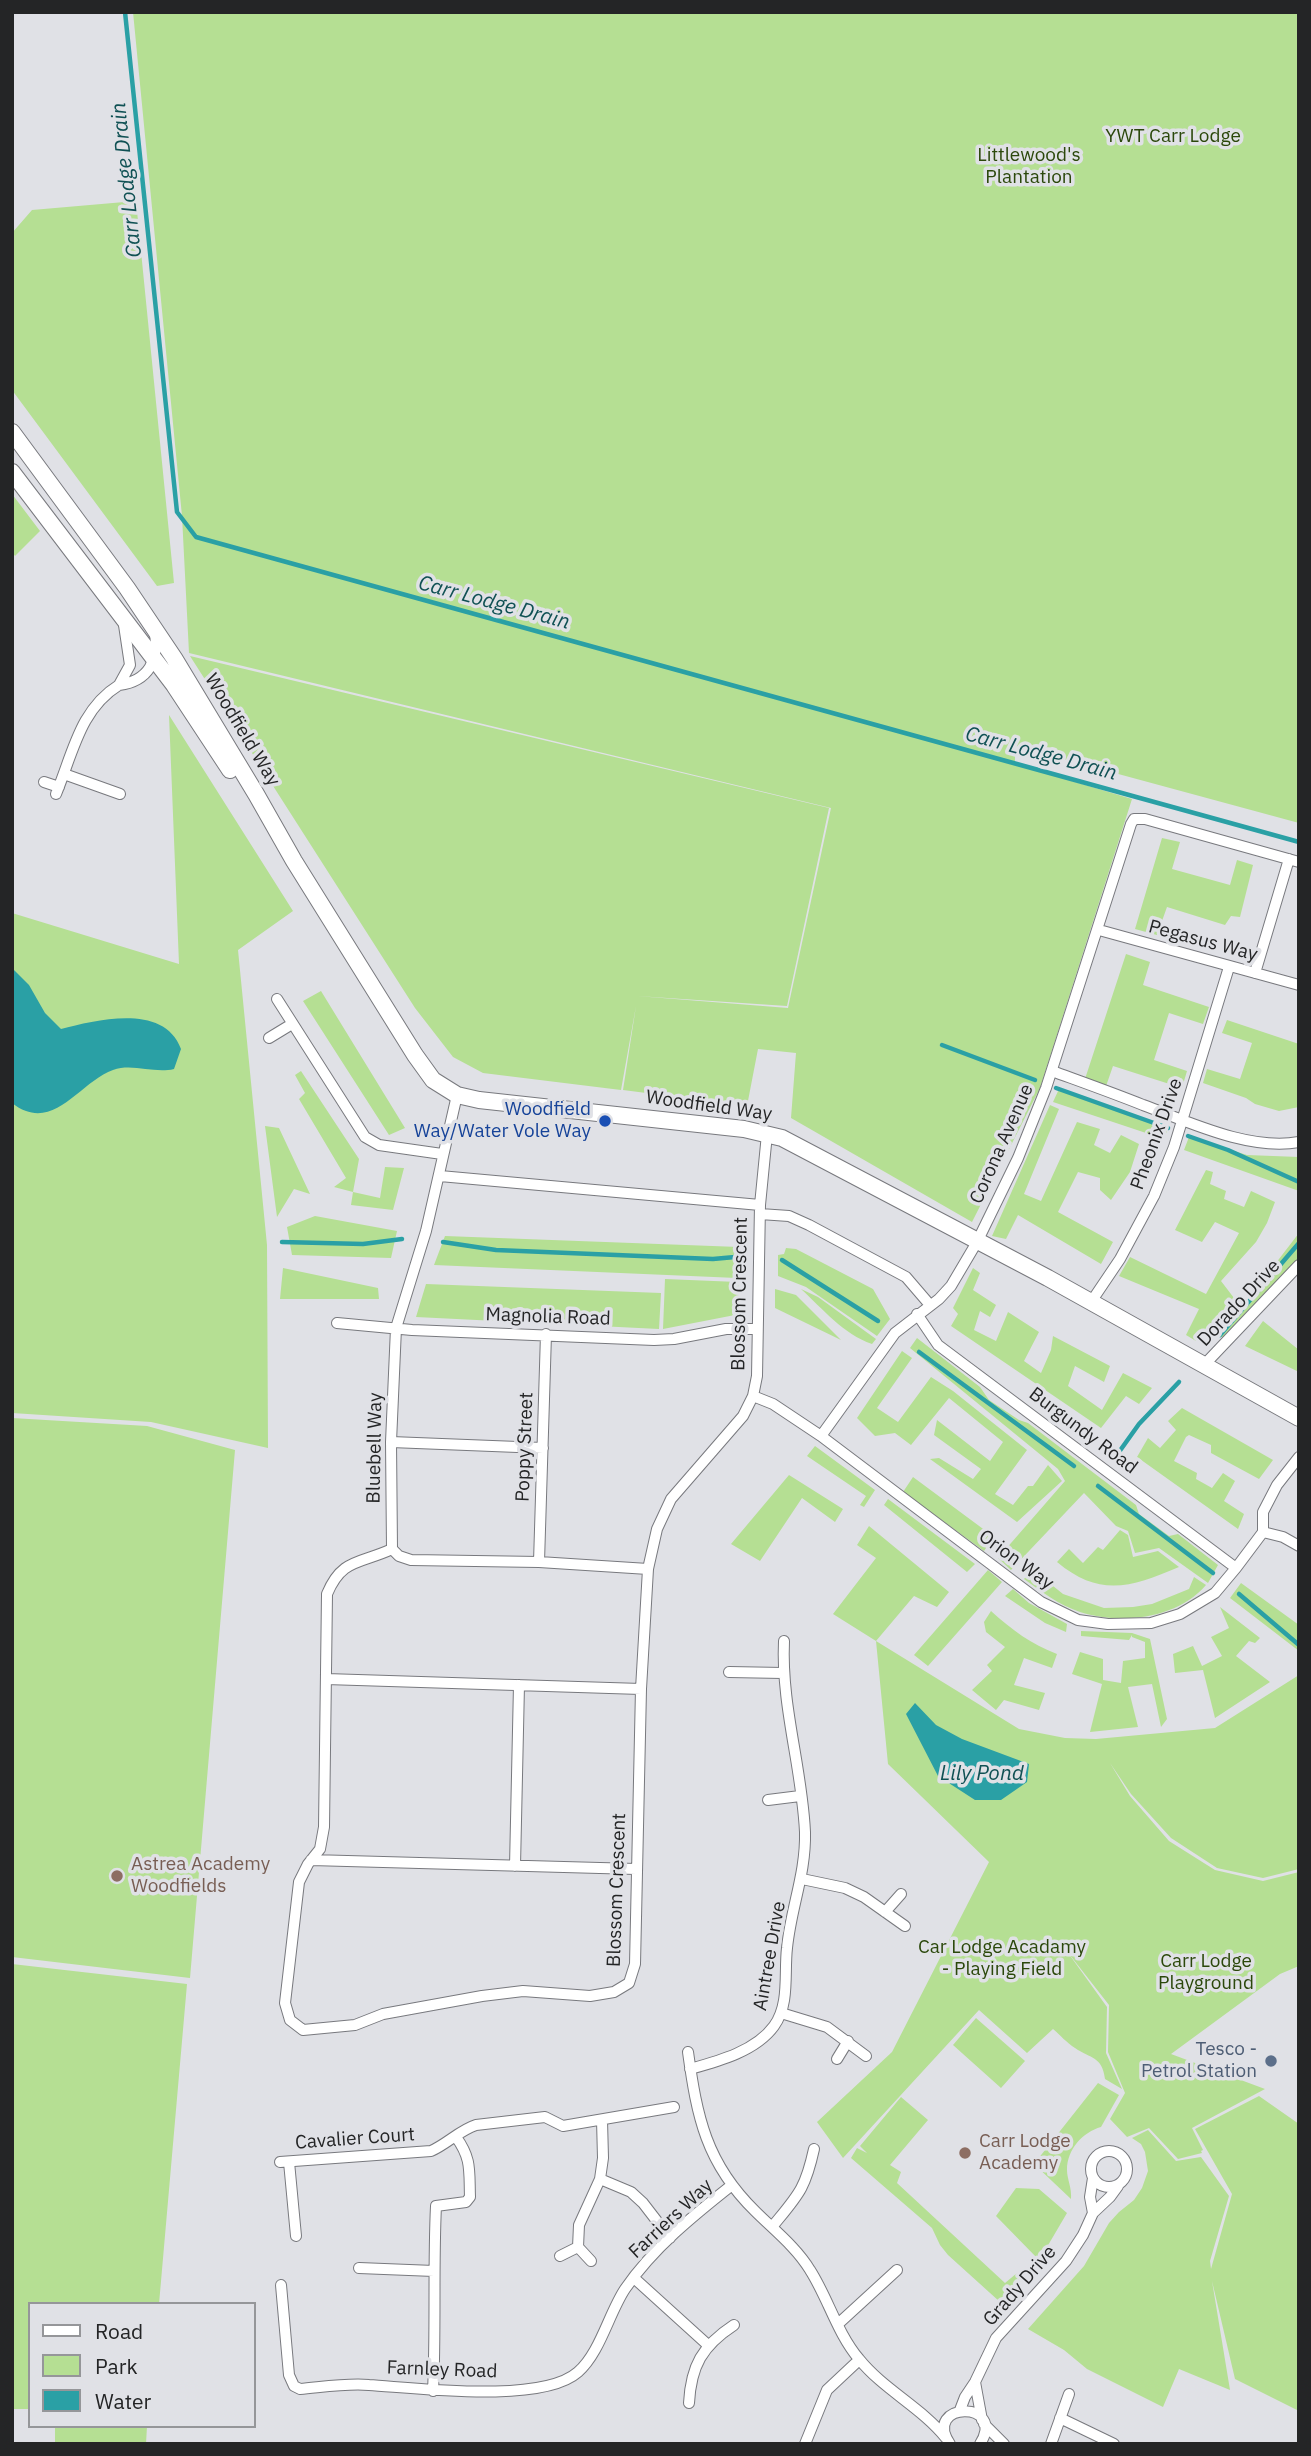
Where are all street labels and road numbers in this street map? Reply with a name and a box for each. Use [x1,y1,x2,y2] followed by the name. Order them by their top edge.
[199,670,285,790] street label: Woodfield Way
[1146,916,1260,966] street label: Pegasus Way
[1126,1075,1188,1193] street label: Pheonix Drive
[965,1081,1039,1207] street label: Corona Avenue
[644,1086,774,1126] street label: Woodfield Way
[727,1217,753,1371] street label: Blossom Crescent
[1193,1255,1285,1351] street label: Dorado Drive
[485,1303,611,1331] street label: Magnolia Road
[1024,1383,1142,1479] street label: Burgundy Road
[363,1392,387,1504] street label: Bluebell Way
[512,1392,538,1502] street label: Poppy Street
[974,1525,1058,1595] street label: Orion Way
[603,1813,631,1967] street label: Blossom Crescent
[749,1900,791,2012] street label: Aintree Drive
[294,2123,416,2155] street label: Cavalier Court
[624,2174,718,2264] street label: Farriers Way
[979,2241,1061,2331] street label: Grady Drive
[386,2357,498,2383] street label: Farnley Road

